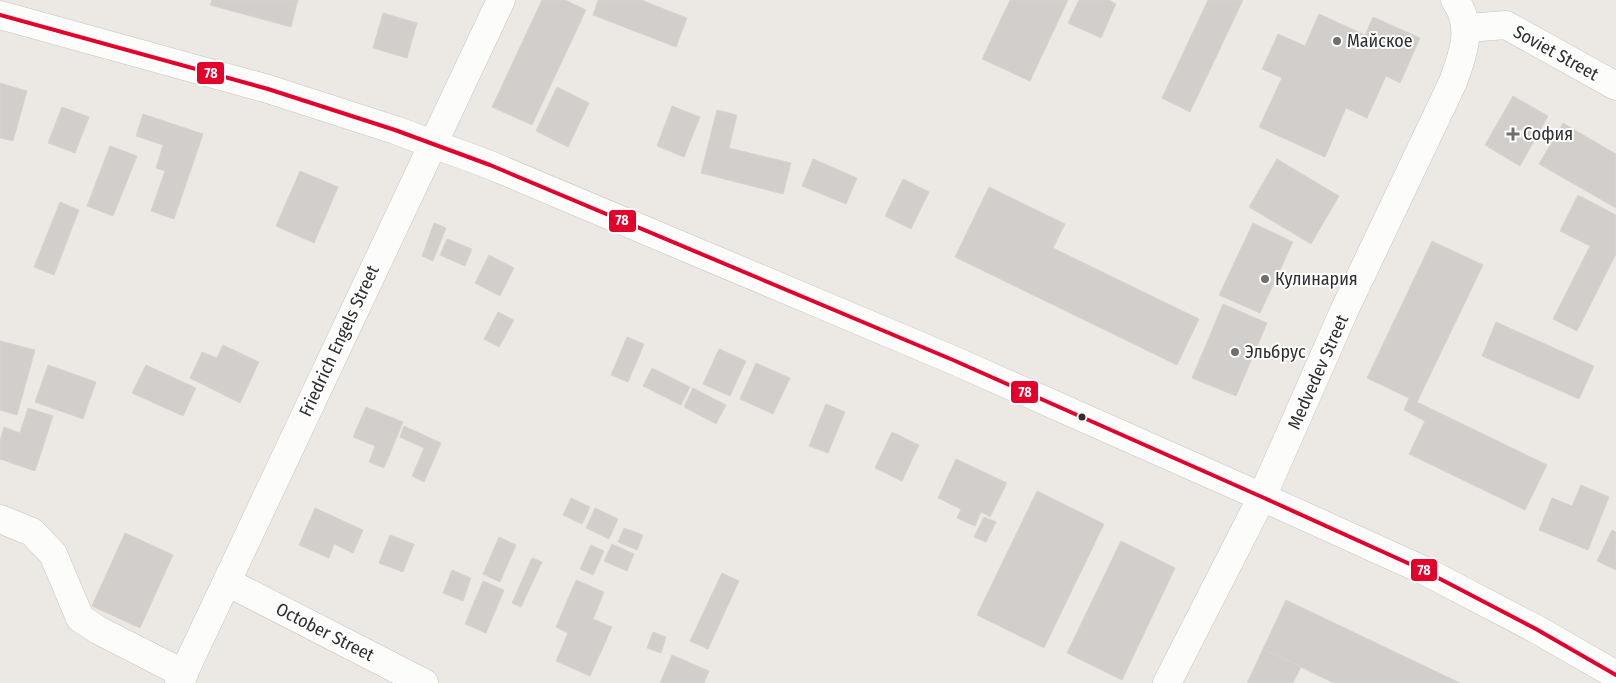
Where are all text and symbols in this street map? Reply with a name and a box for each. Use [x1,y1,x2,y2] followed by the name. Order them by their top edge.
[1509,21,1603,85] street label: Soviet Street
[1347,30,1413,52] place label: Майское
[1331,35,1343,47] marker: Майское
[196,61,225,85] line badge: 78
[204,65,218,82] text: 78
[1523,123,1573,145] place label: София
[1507,128,1519,140] marker: София
[608,209,637,233] line badge: 78
[615,212,629,229] text: 78
[294,262,384,420] street label: Friedrich Engels Street
[1275,268,1358,290] place label: Кулинария
[1259,273,1271,285] marker: Кулинария
[1283,311,1353,433] street label: Medvedev Street
[1245,341,1306,363] place label: Эльбрус
[1229,346,1241,358] marker: Эльбрус
[1010,380,1039,404] line badge: 78
[1018,384,1032,401] text: 78
[1077,412,1087,422] unlabelled marker
[1410,558,1438,582] line badge: 78
[1417,562,1431,579] text: 78
[272,598,378,666] street label: October Street

